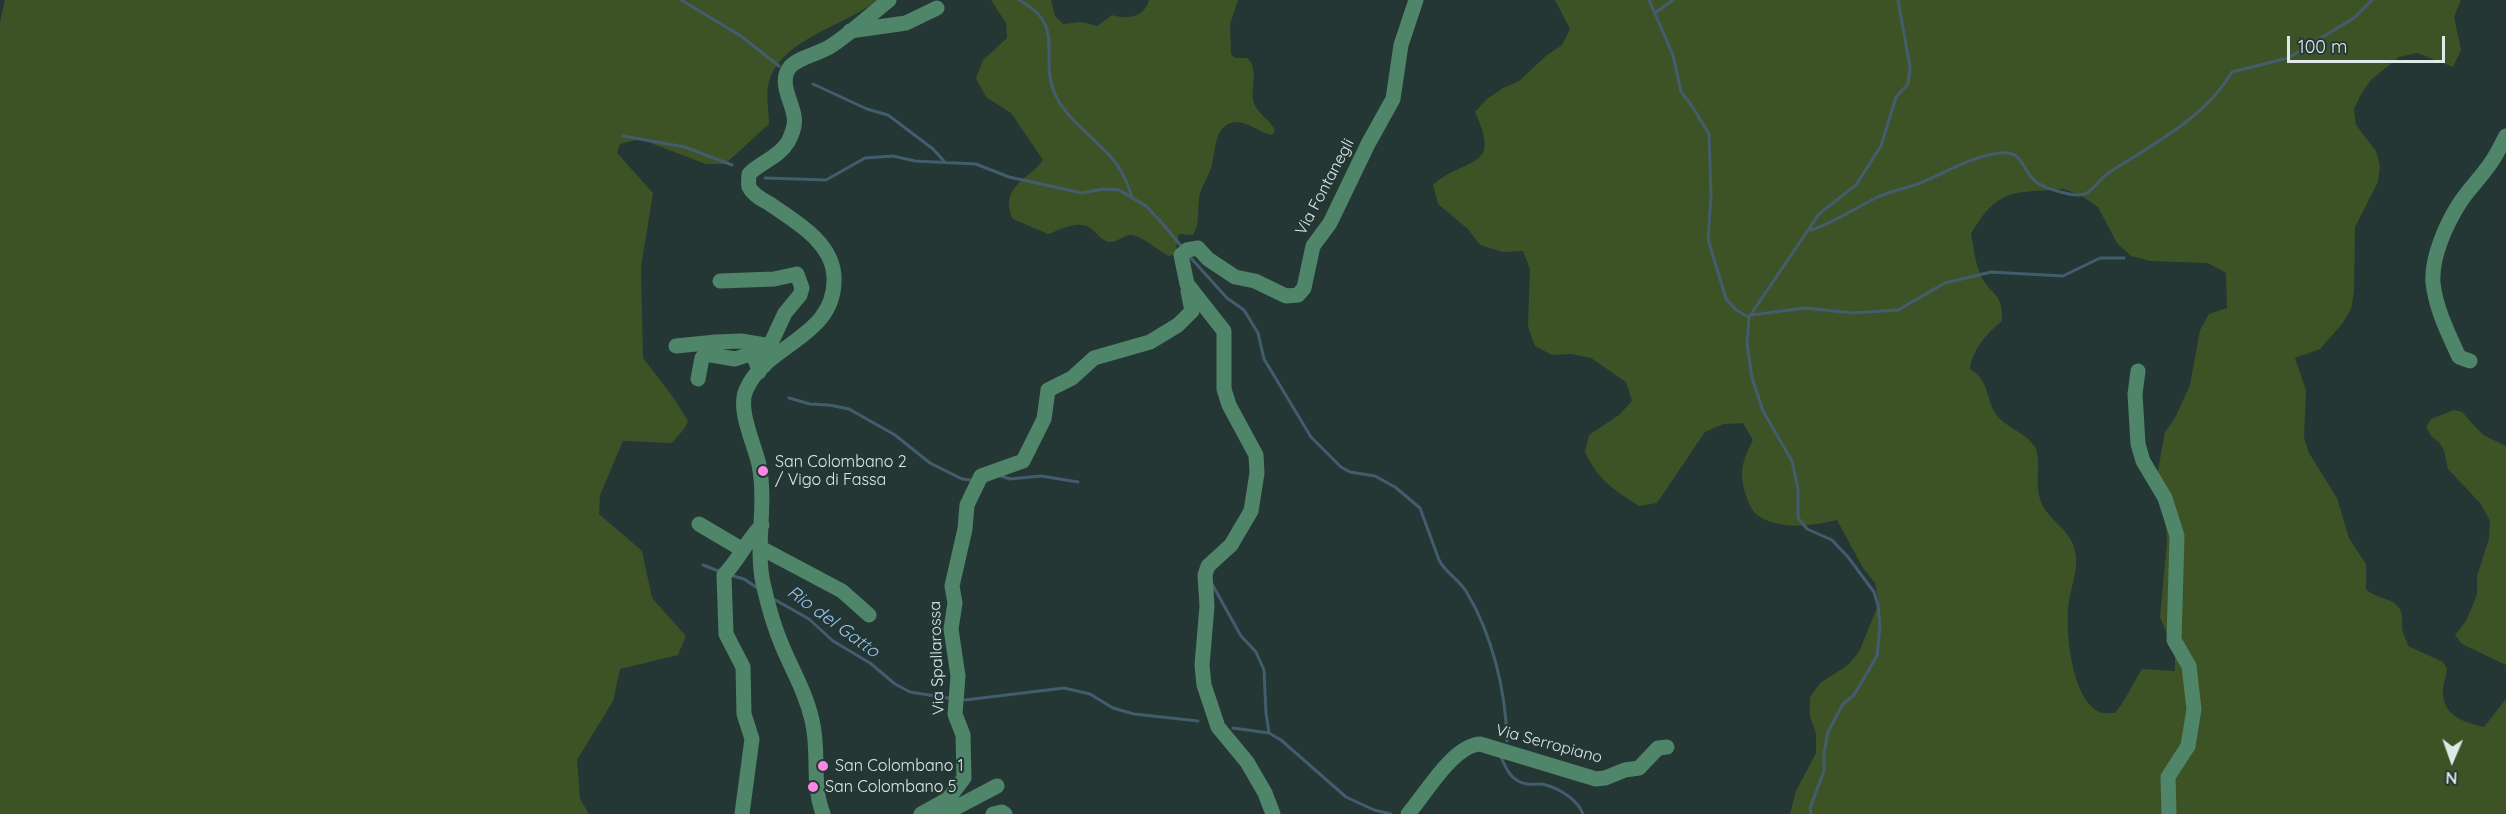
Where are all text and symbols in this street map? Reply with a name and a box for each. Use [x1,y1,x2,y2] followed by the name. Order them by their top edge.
[2290,24,2448,62] scale bar
[2298,35,2347,58] text: 100 m
[1292,136,1358,238] street label: Via Fontanegli
[775,452,907,490] place label: San Colombano 2 / Vigo di Fassa
[756,464,770,478] marker: San Colombano 2 / Vigo di Fassa
[783,581,883,663] water label: Rio del Gatto
[925,601,949,715] street label: Via Spallarossa
[1494,721,1604,767] street label: Via Serropiano
[2422,730,2482,790] north arrow
[835,756,964,776] place label: San Colombano 1
[816,759,830,773] marker: San Colombano 1
[2445,768,2458,788] text: N
[825,777,957,797] place label: San Colombano 5
[806,780,820,794] marker: San Colombano 5

